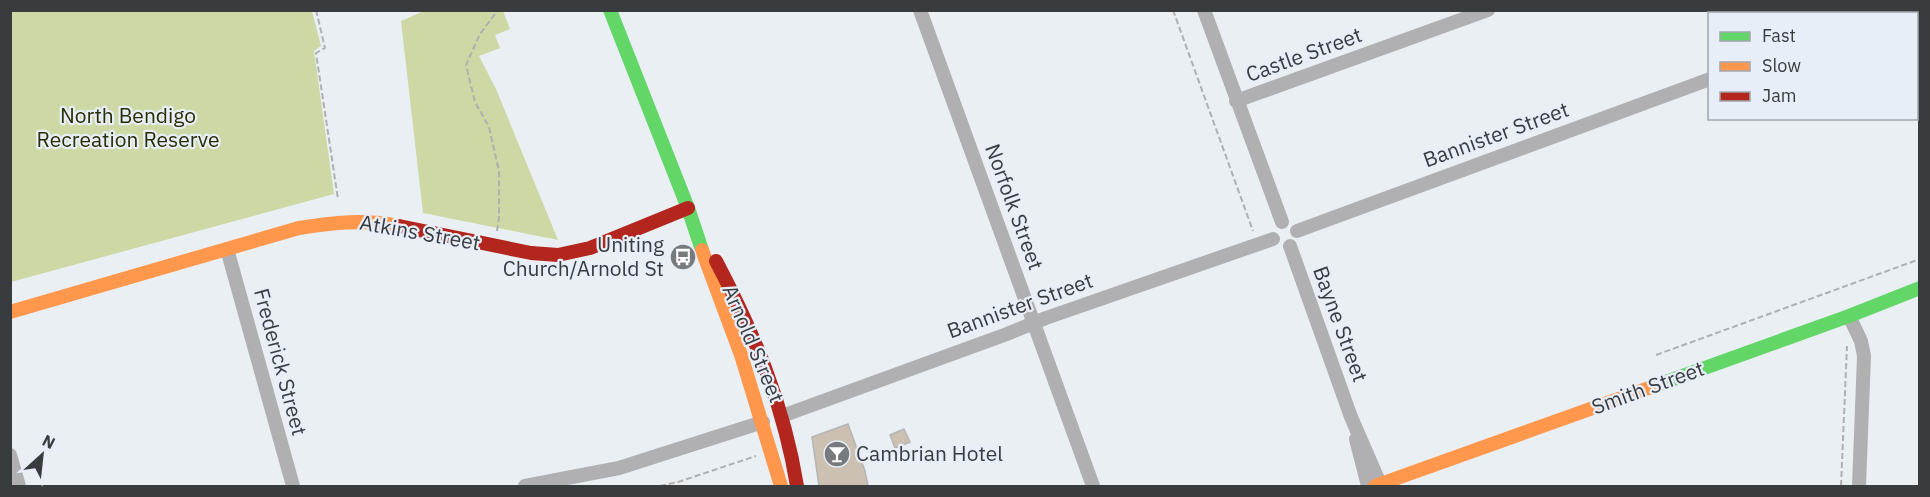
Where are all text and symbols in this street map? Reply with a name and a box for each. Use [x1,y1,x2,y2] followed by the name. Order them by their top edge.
[1708,12,1918,120] legend
[1242,20,1366,88] street label: Castle Street
[1762,24,1796,47] text: Fast
[1762,54,1801,77] text: Slow
[1762,84,1797,107] text: Jam
[1419,95,1572,173] street label: Bannister Street
[37,101,219,153] park label: North Bendigo Recreation Reserve
[979,140,1051,274] street label: Norfolk Street
[358,208,483,256] street label: Atkins Street
[503,230,664,282] place label: Uniting Church/Arnold St
[668,242,698,272] bus stop icon: Uniting Church/Arnold St
[1307,262,1375,385] street label: Bayne Street
[943,266,1096,344] street label: Bannister Street
[717,280,791,407] street label: Arnold Street
[248,285,314,438] street label: Frederick Street
[1588,354,1708,420] street label: Smith Street
[12,425,72,485] north arrow
[39,430,59,453] text: N
[822,439,852,469] bar icon: Cambrian Hotel
[856,439,1003,467] place label: Cambrian Hotel

